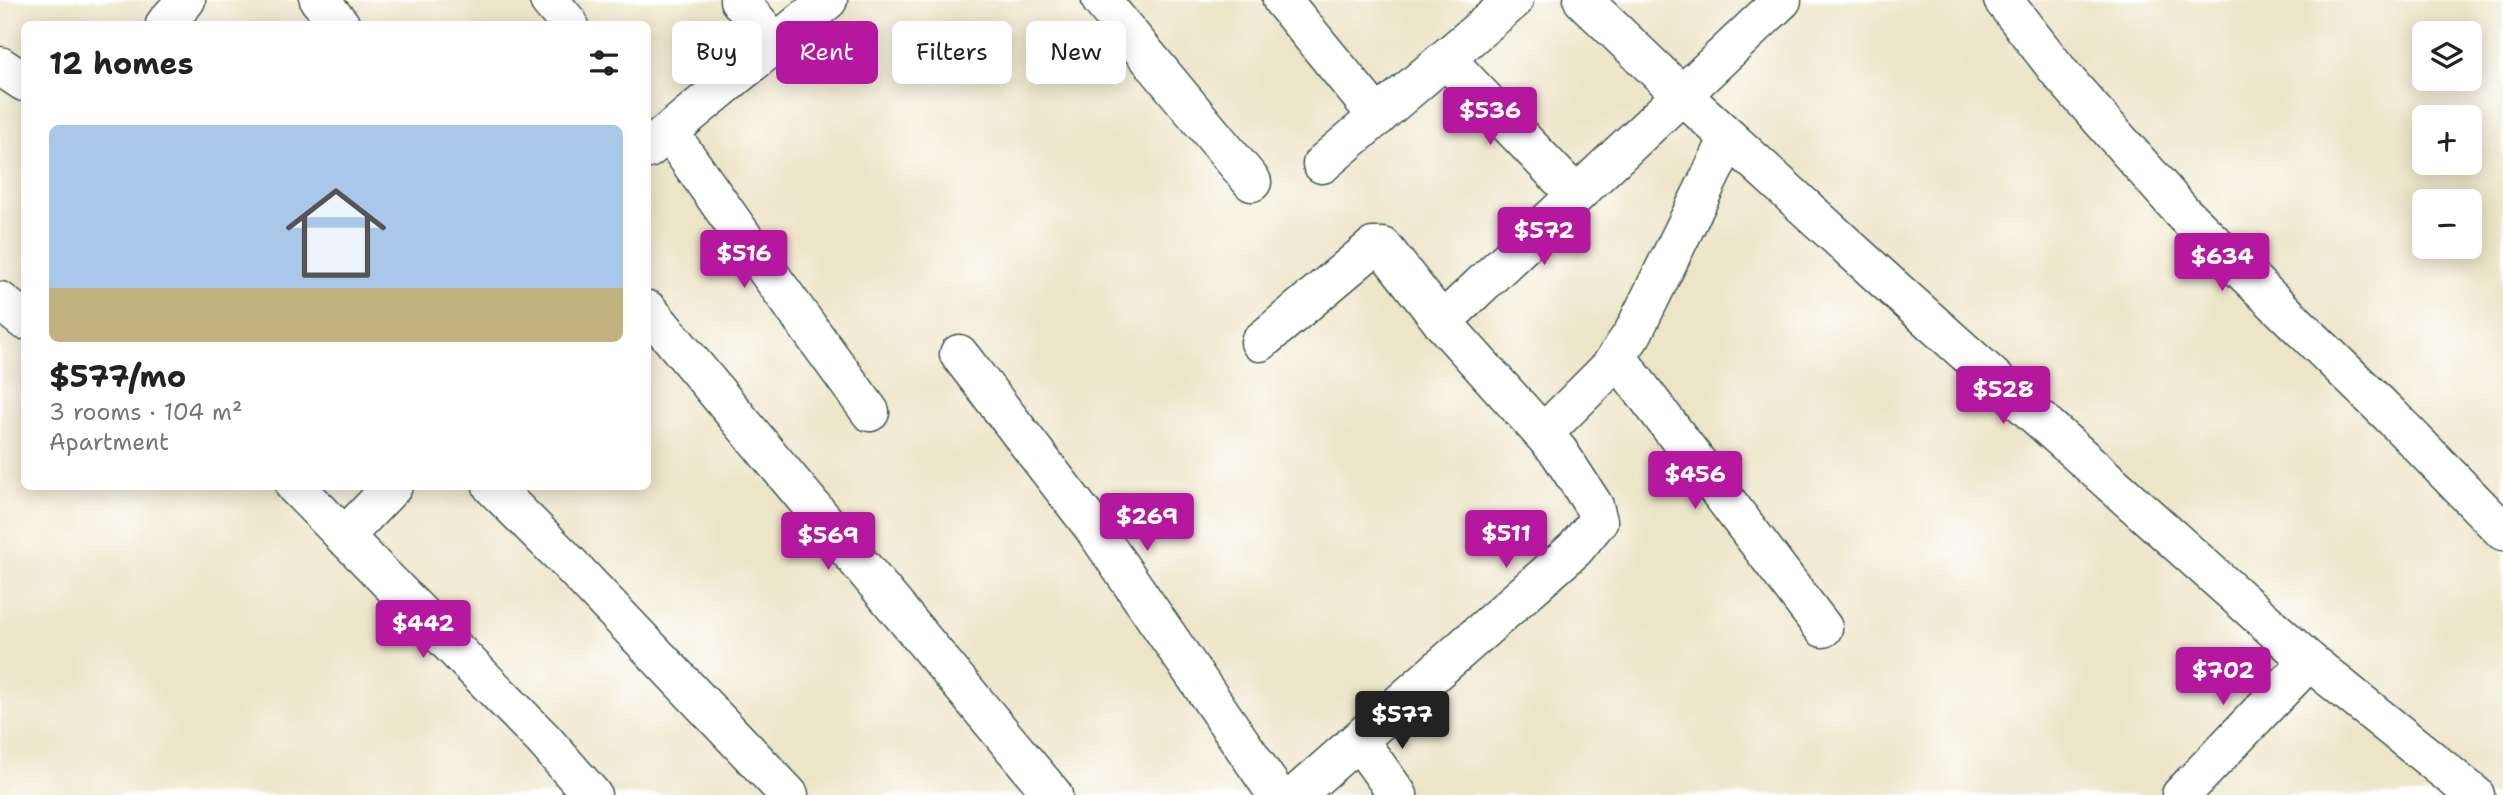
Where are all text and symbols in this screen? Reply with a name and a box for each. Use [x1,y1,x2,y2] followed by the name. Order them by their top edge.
[672,21,762,84] chip: Buy
[776,21,878,84] chip: Rent
[892,21,1012,84] chip: Filters
[1026,21,1126,84] chip: New
[2412,21,2482,259] map controls
[2412,21,2482,91] button: layers
[49,43,193,84] text: 12 homes
[585,44,623,82] icon: filters
[1449,88,1531,147] pin: $536
[1459,95,1521,125] text: $536
[2412,105,2482,175] button: +
[273,170,399,296] icon: home
[2412,189,2482,259] button: −
[1503,208,1585,267] pin: $572
[1514,215,1574,245] text: $572
[703,230,785,290] pin: $516
[2181,233,2263,293] pin: $634
[716,238,772,268] text: $516
[2190,241,2254,271] text: $634
[49,356,186,397] text: $577/mo
[1962,366,2044,426] pin: $528
[1972,374,2034,404] text: $528
[49,397,242,427] text: 3 rooms · 104 m²
[49,427,169,457] text: Apartment
[1654,452,1736,511] pin: $456
[1664,459,1726,489] text: $456
[1106,494,1188,553] pin: $269
[1116,501,1178,531] text: $269
[1465,510,1547,570] pin: $511
[787,512,869,572] pin: $569
[1481,518,1531,548] text: $511
[797,520,859,550] text: $569
[382,600,464,660] pin: $442
[392,608,454,638] text: $442
[2182,648,2264,707] pin: $702
[2192,655,2254,685] text: $702
[1361,692,1443,751] pin: $577
[1371,699,1433,729] text: $577

